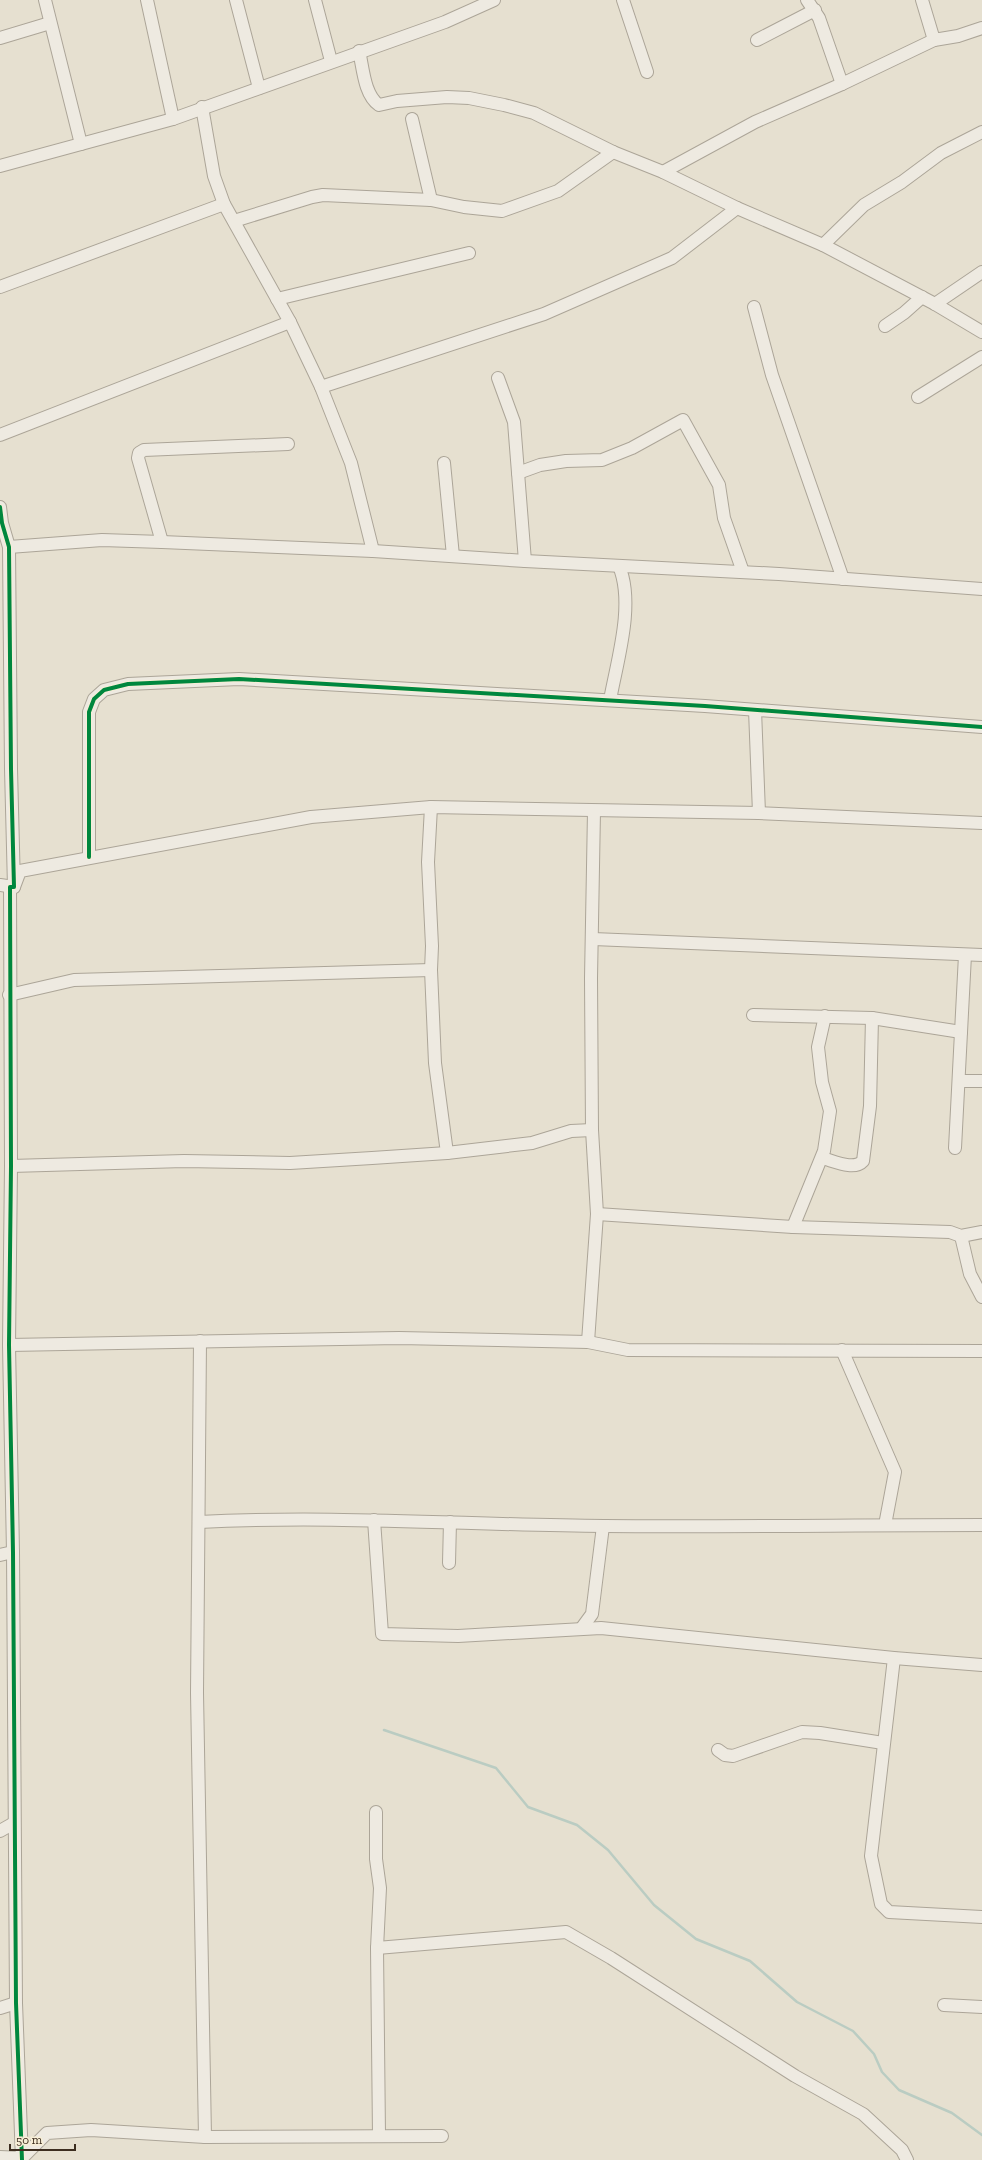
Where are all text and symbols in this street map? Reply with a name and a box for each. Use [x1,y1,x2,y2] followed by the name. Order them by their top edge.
[10,2126,75,2152] scale bar
[16,2133,43,2147] text: 50 m

